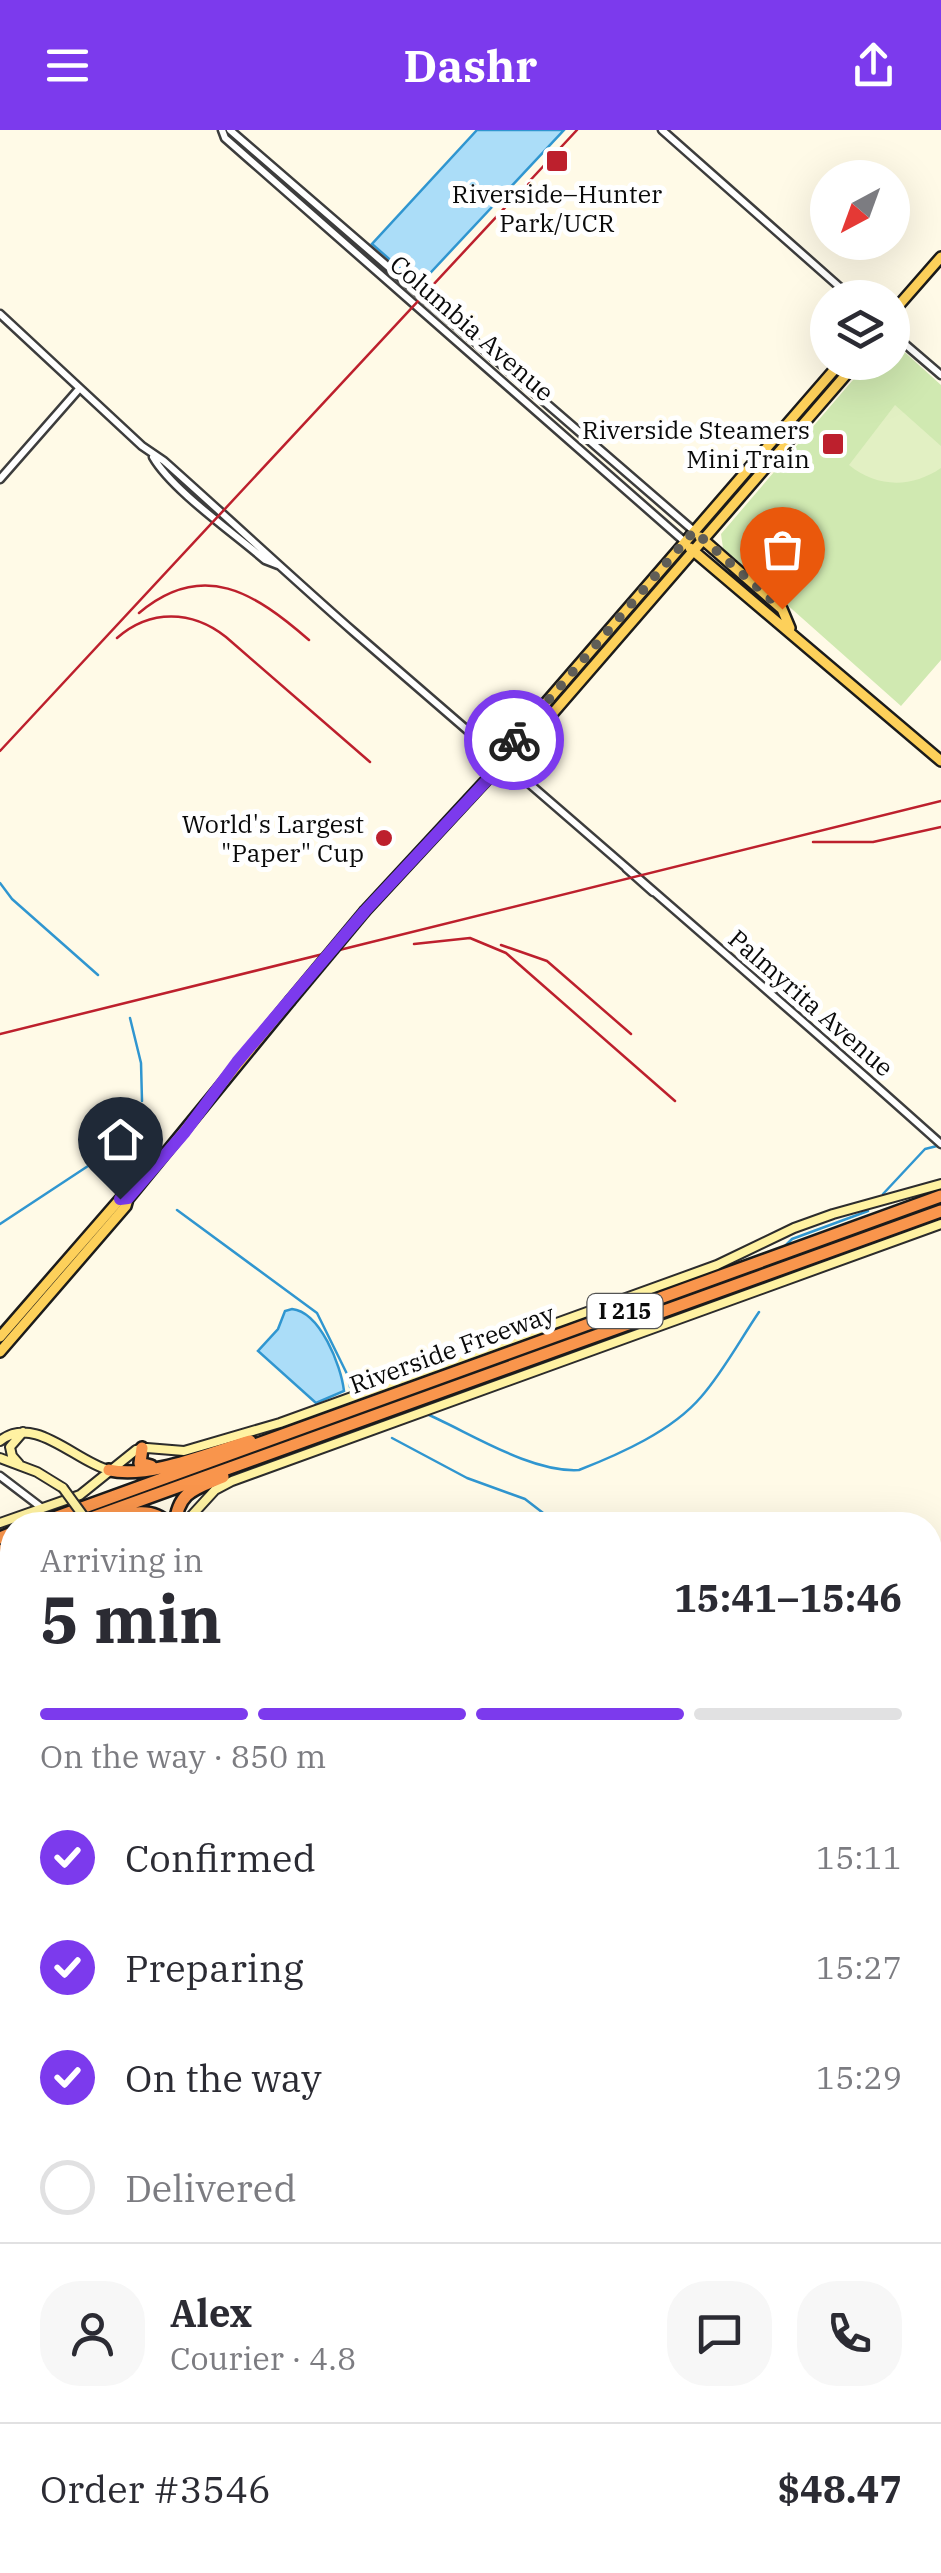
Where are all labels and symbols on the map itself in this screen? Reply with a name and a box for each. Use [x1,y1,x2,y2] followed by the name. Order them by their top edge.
[544,148,570,174] marker: Riverside–Hunter Park/UCR
[810,160,910,260] north arrow
[452,177,662,239] place label: Riverside–Hunter Park/UCR
[383,247,561,408] street label: Columbia Avenue
[582,413,810,475] place label: Riverside Steamers Mini Train
[820,431,846,457] marker: Riverside Steamers Mini Train
[740,507,825,610] pin
[464,690,564,790] courier
[182,807,364,869] place label: World's Largest "Paper" Cup
[373,827,395,849] marker: World's Largest "Paper" Cup
[722,922,901,1083] street label: Palmyrita Avenue
[78,1097,163,1200] pin
[588,1294,662,1328] road number: I 215
[345,1296,559,1401] street label: Riverside Freeway

